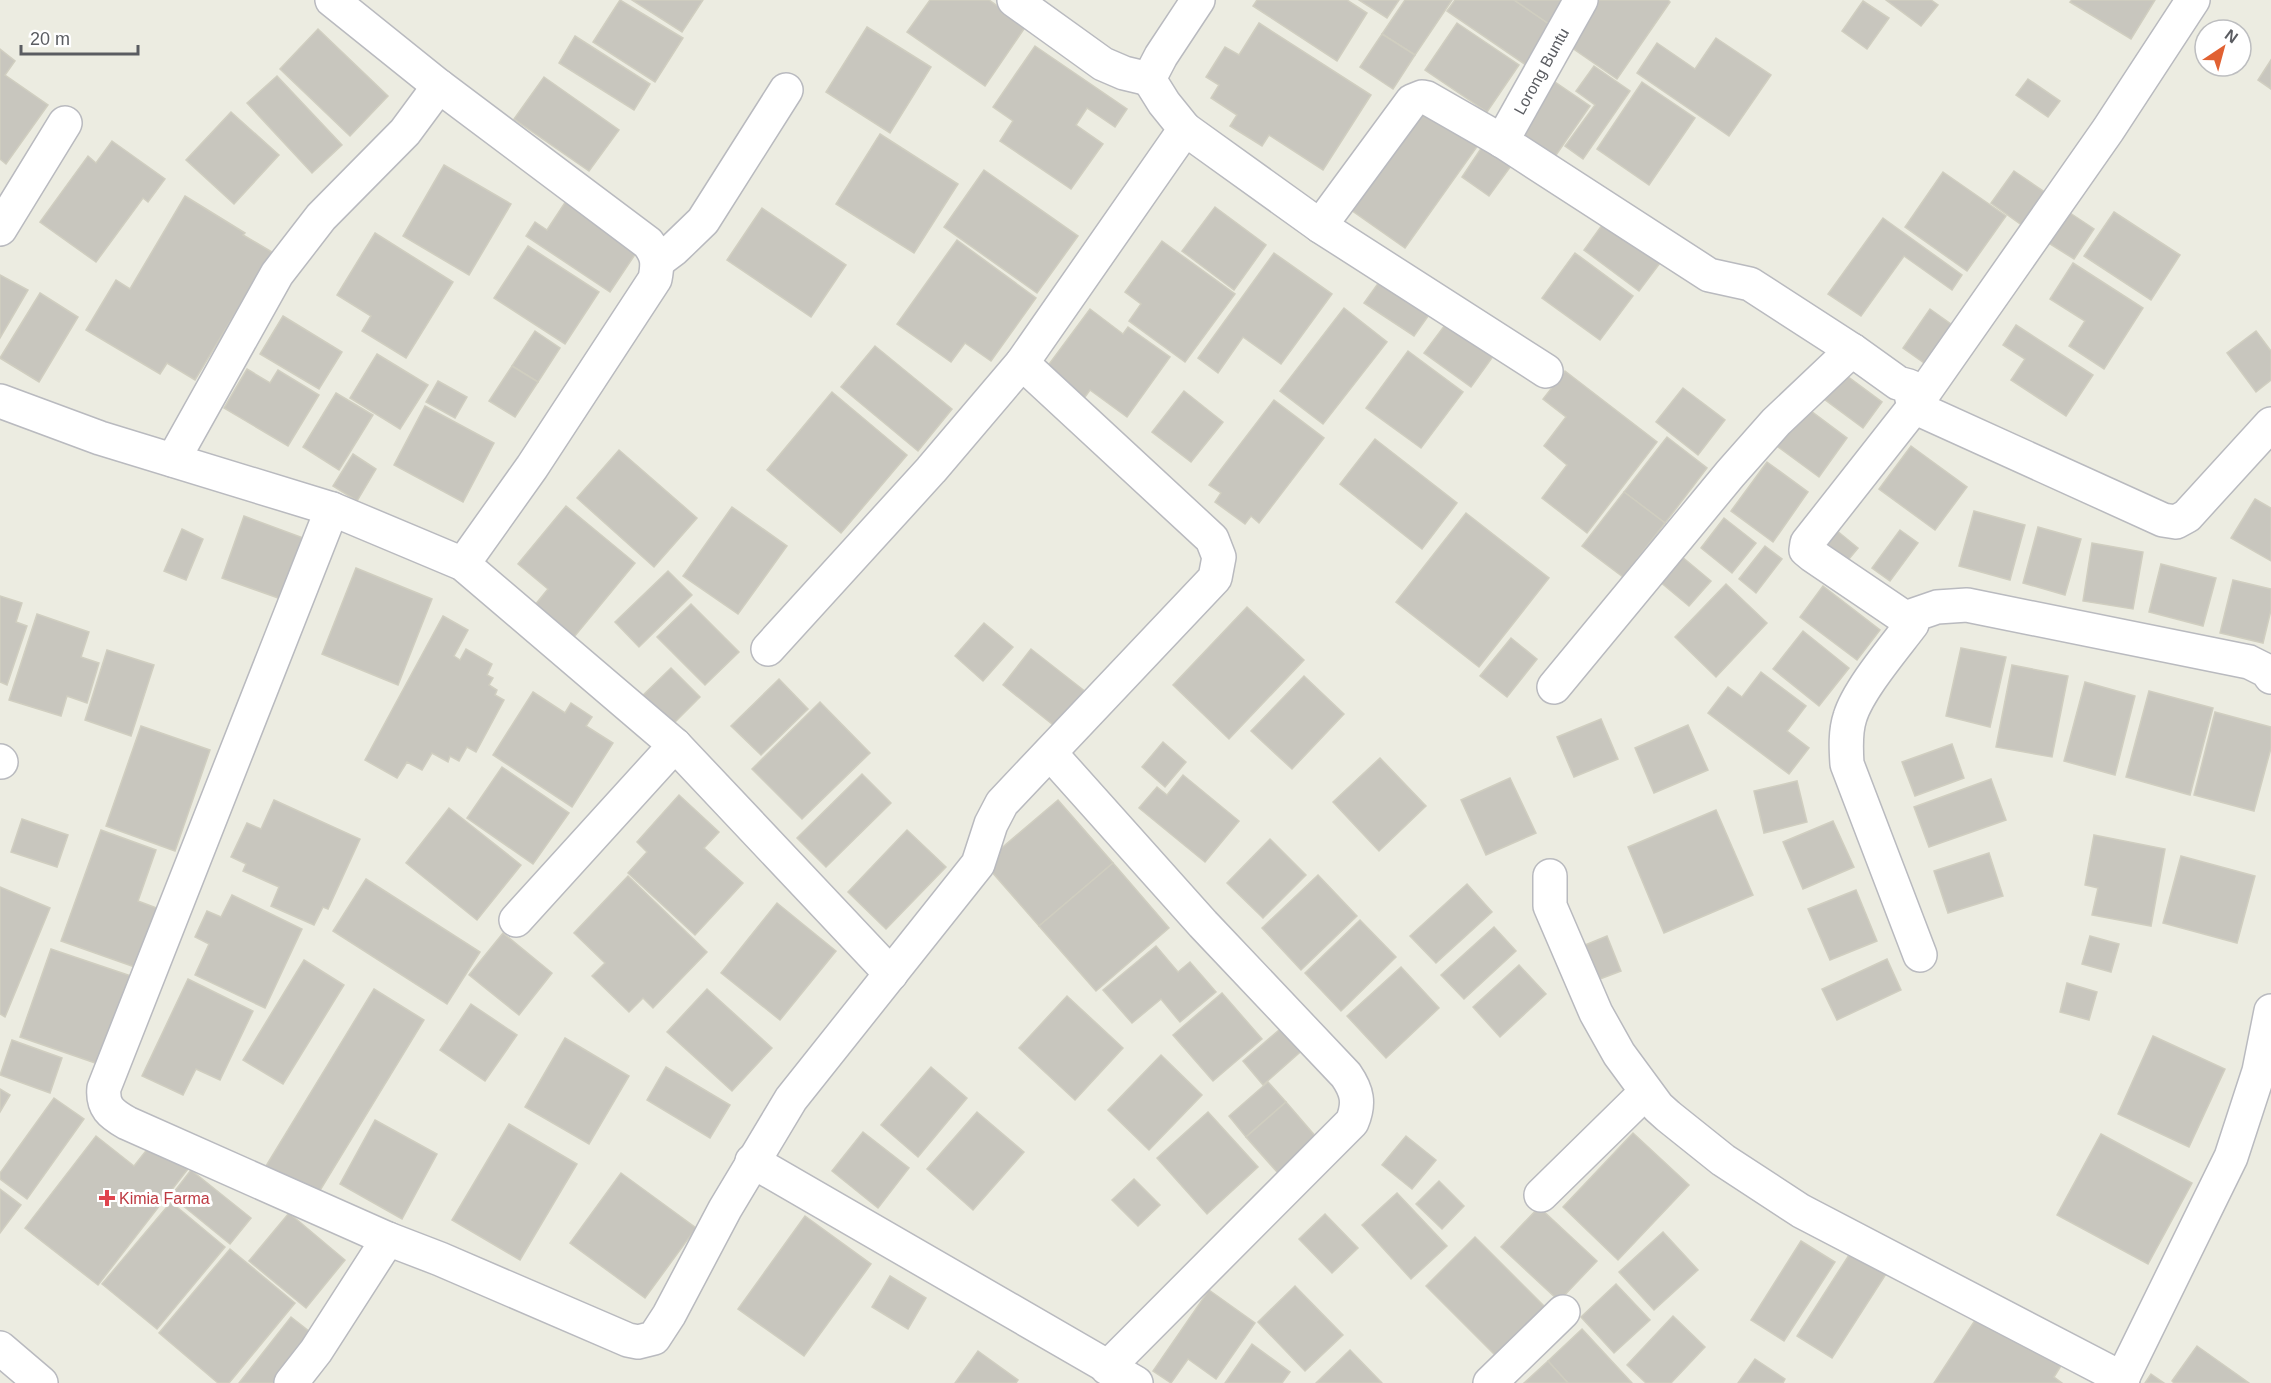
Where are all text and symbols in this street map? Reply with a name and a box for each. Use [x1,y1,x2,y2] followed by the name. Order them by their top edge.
[21,18,138,56] scale bar
[2193,18,2253,78] north arrow
[1511,25,1572,117] street label: Lorong Buntu
[2222,26,2241,47] text: N
[30,29,70,49] text: 20 m
[119,1190,210,1207] place label: Kimia Farma
[100,1191,114,1205] marker: Kimia Farma

